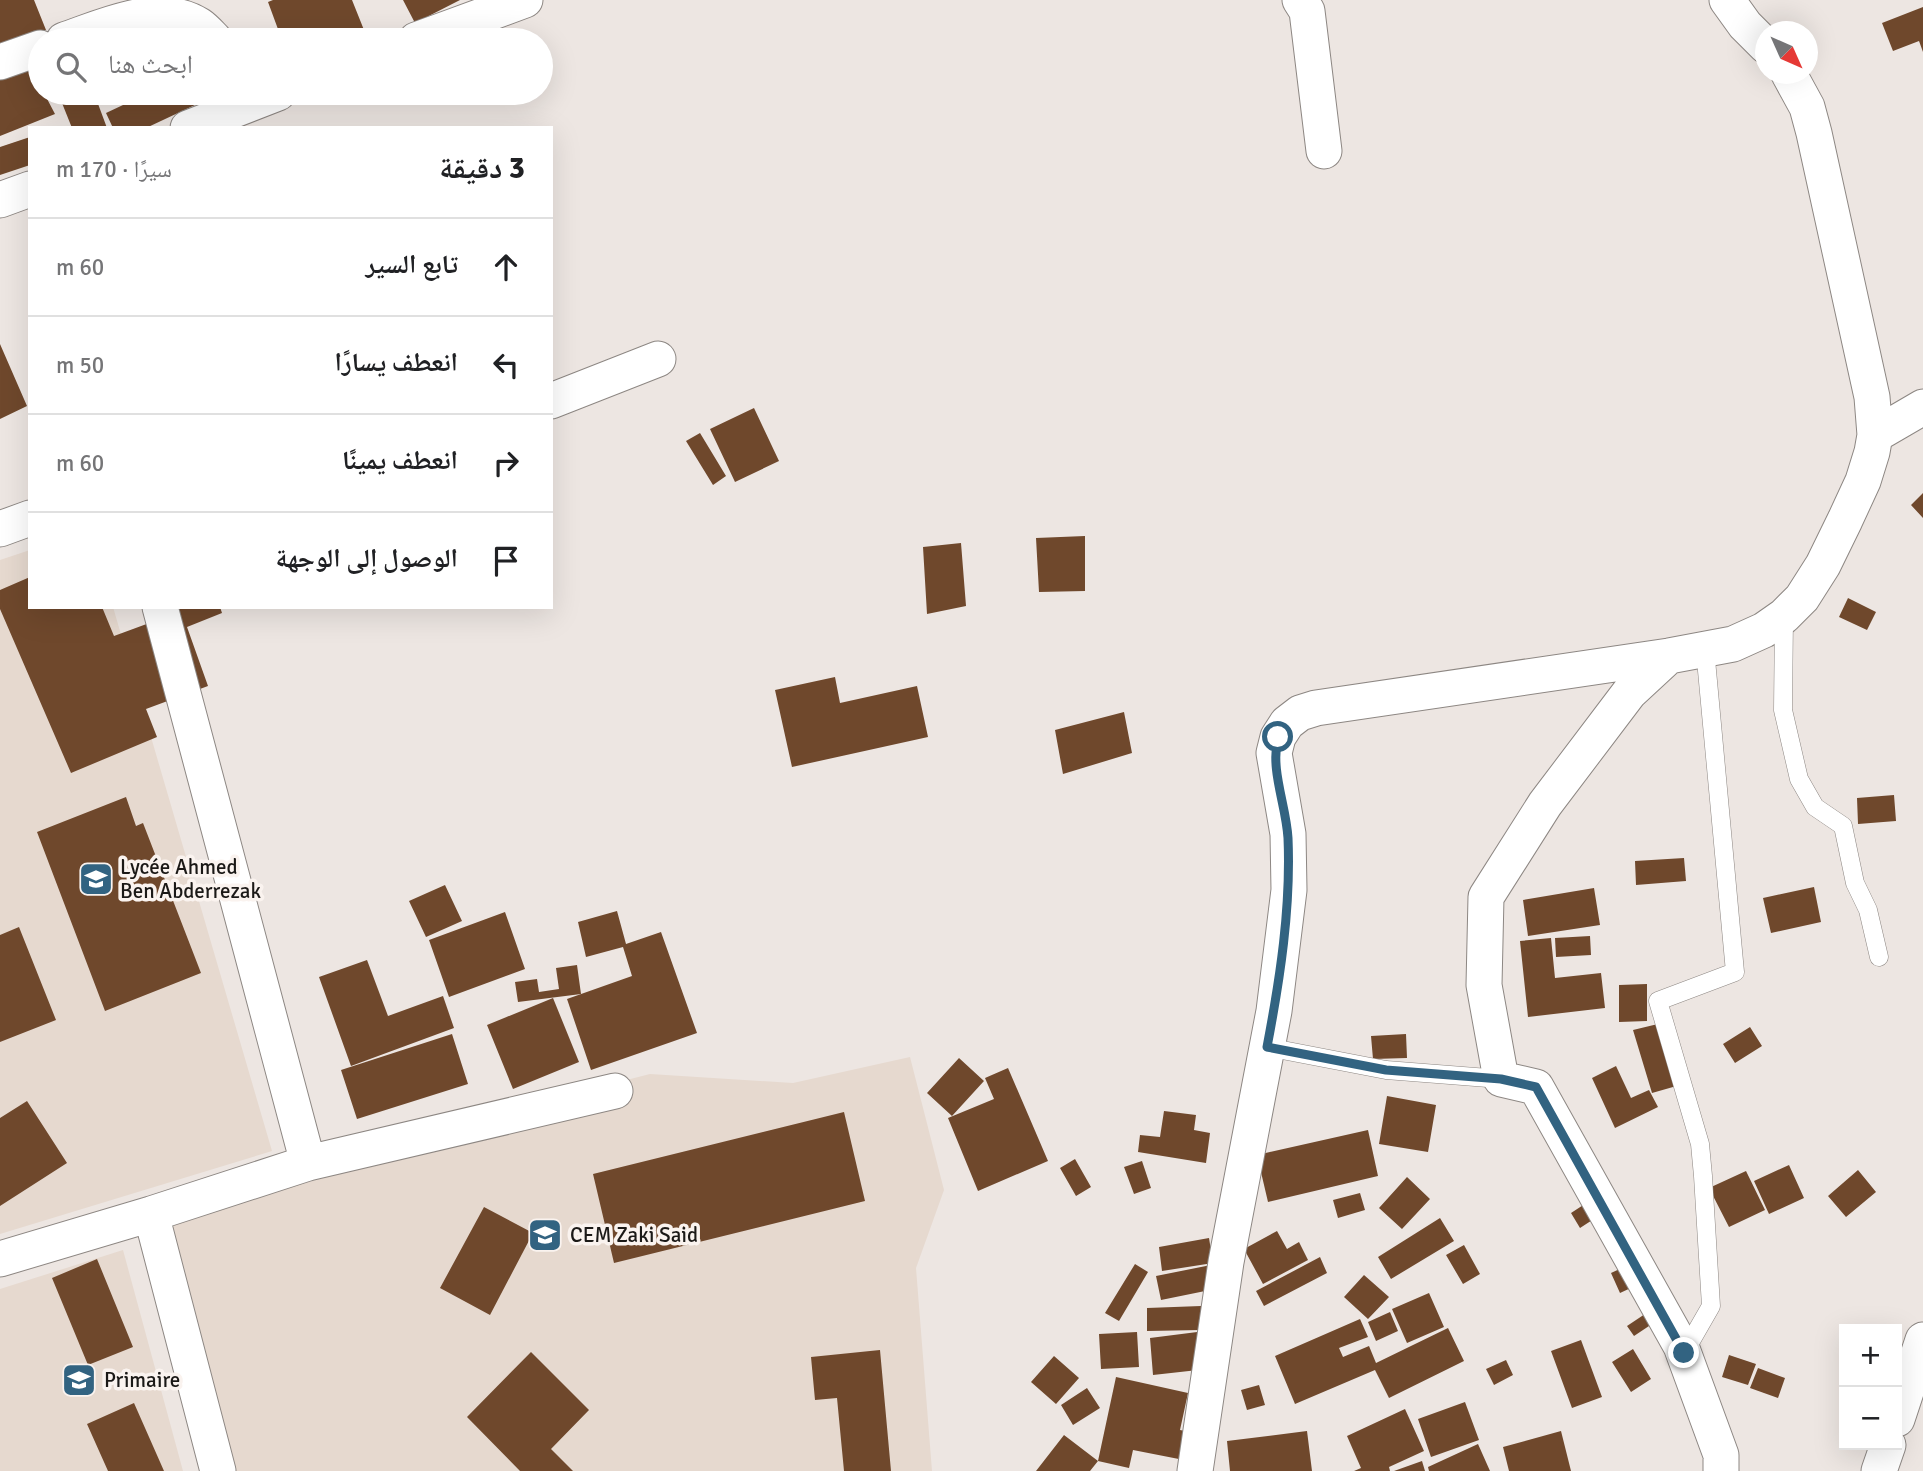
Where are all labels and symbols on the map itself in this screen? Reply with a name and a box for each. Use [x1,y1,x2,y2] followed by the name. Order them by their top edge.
[1755,21,1818,84] north arrow
[1262,721,1293,752] route start
[120,854,261,904] place label: Lycée Ahmed Ben Abderrezak
[77,860,115,898] school or university icon: Lycée Ahmed Ben Abderrezak
[526,1216,564,1254] school or university icon: CEM Zaki Said
[570,1222,698,1248] place label: CEM Zaki Said
[1668,1337,1699,1368] route end
[60,1361,98,1399] school or university icon: Primaire
[104,1367,180,1393] place label: Primaire

